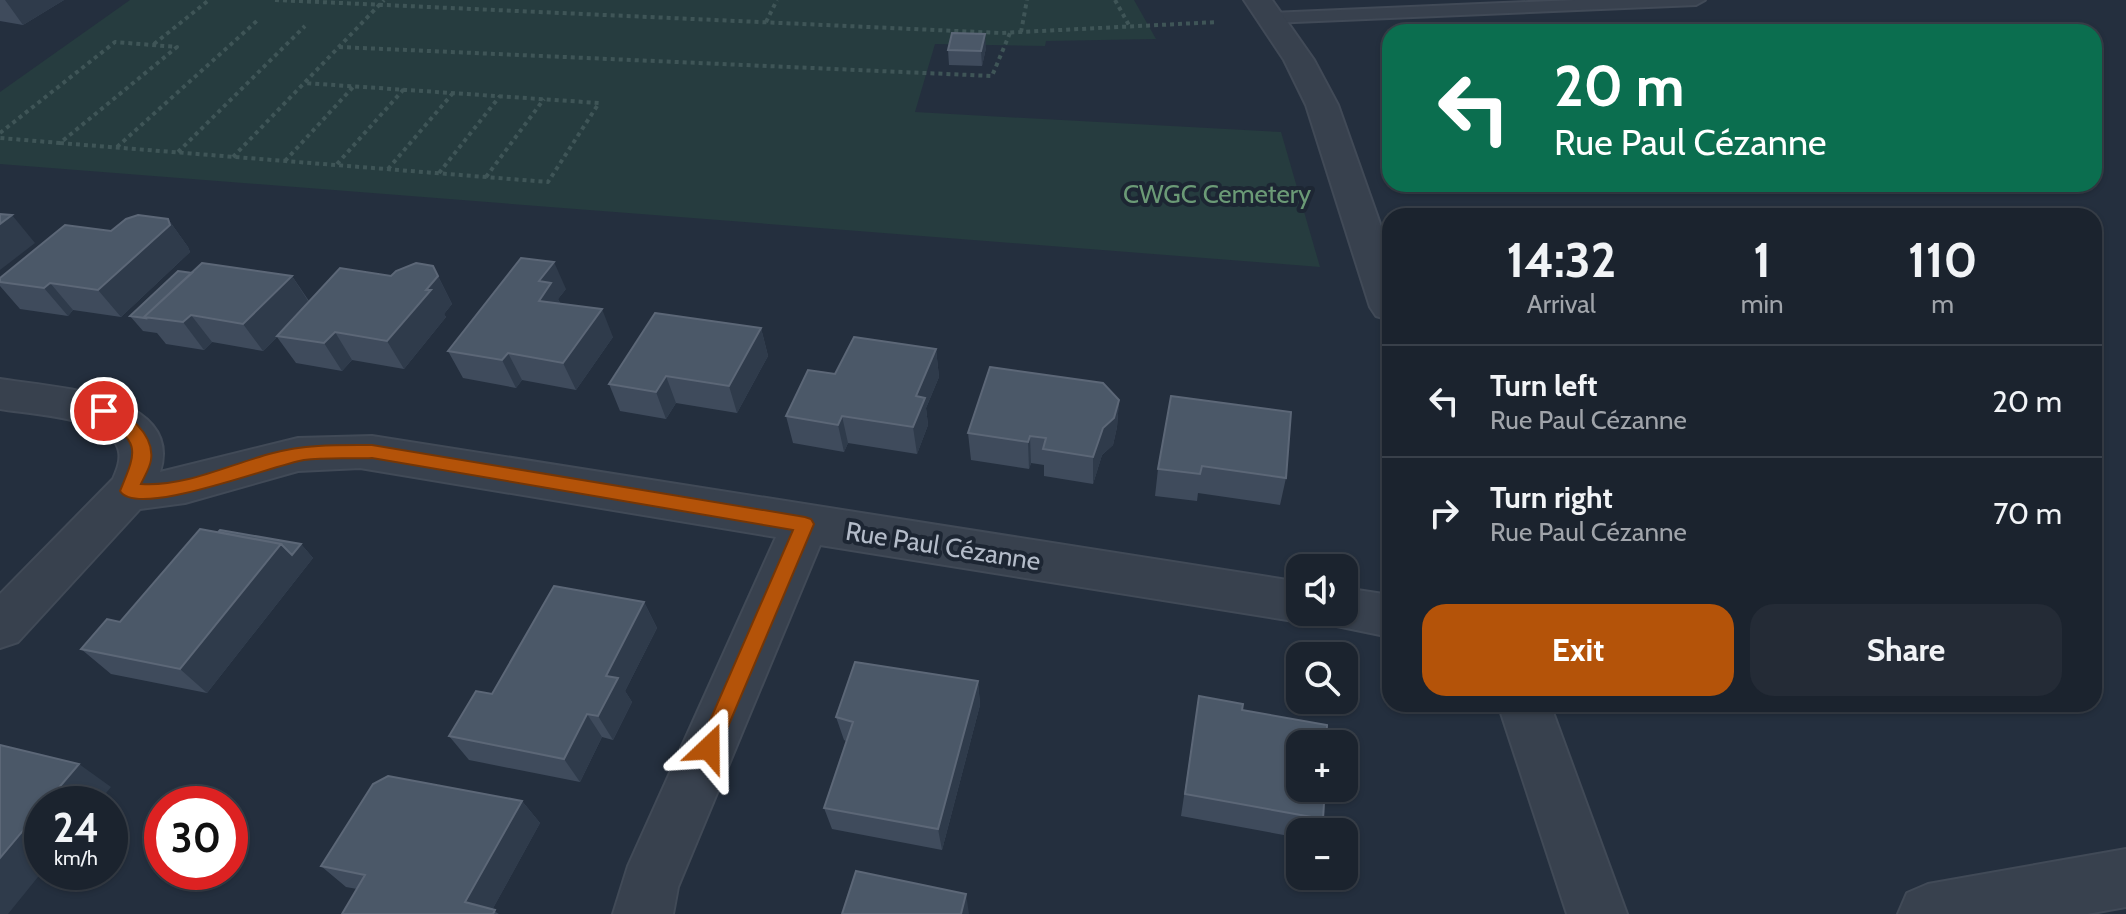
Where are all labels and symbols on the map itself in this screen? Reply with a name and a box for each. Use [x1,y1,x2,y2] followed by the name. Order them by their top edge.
[1123,178,1311,210] park label: CWGC Cemetery
[70,377,138,445] pin
[843,515,1043,577] street label: Rue Paul Cézanne
[667,706,751,790] position arrow
[144,786,248,890] speed limit sign: 30

